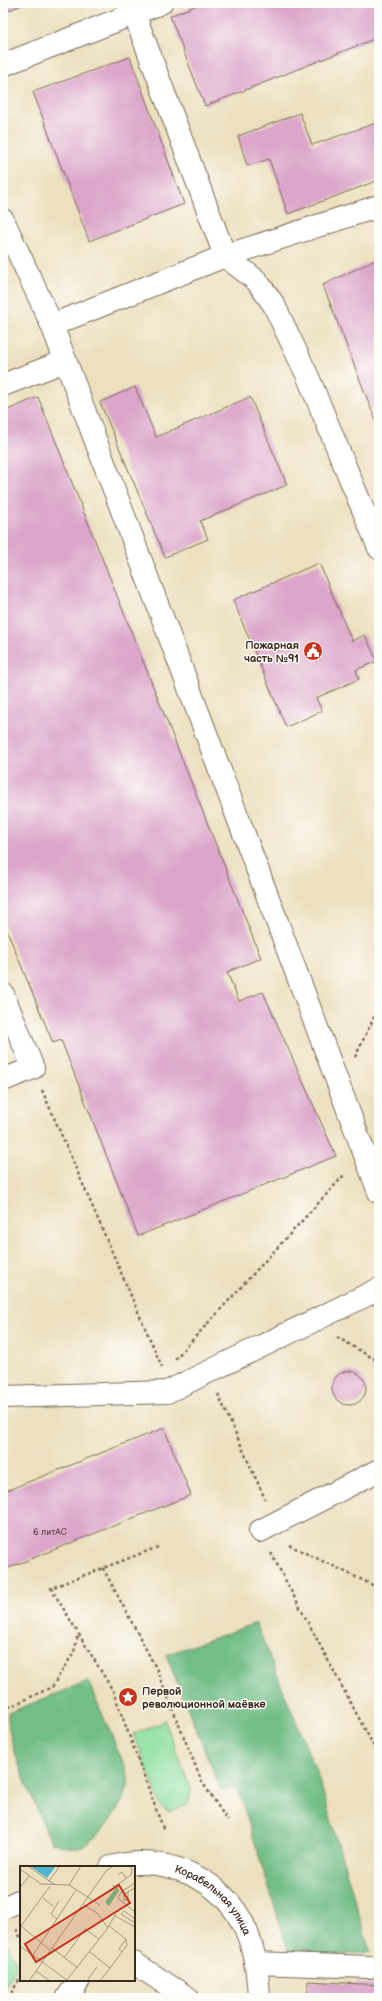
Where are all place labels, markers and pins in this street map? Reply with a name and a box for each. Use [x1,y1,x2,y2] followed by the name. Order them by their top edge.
[244,639,299,665] place label: Пожарная часть №91
[302,640,324,662] public building icon: Пожарная часть №91
[142,1685,266,1711] place label: Первой революционной маёвке
[117,1686,139,1708] place icon: Первой революционной маёвке

